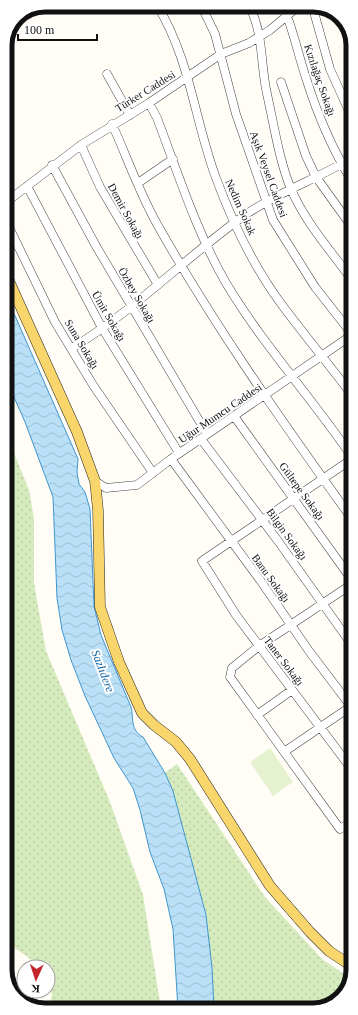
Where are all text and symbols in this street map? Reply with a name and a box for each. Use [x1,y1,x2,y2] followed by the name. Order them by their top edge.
[18,16,97,42] scale bar
[24,23,55,37] text: 100 m
[302,42,338,118] street label: Kızılağaç Sokağı
[113,68,177,114] street label: Türker Caddesi
[248,129,290,219] street label: Aşık Veysel Caddesi
[223,177,259,237] street label: Nedim Sokak
[106,181,146,241] street label: Demir Sokağı
[116,265,158,325] street label: Özbey Sokağı
[90,289,128,343] street label: Ümit Sokağı
[63,317,101,371] street label: Suna Sokağı
[176,381,264,445] street label: Uğur Mumcu Caddesi
[277,460,327,522] street label: Gültepe Sokağı
[264,506,310,562] street label: Bilgin Sokağı
[250,552,292,604] street label: Banu Sokağı
[262,634,306,688] street label: Taner Sokağı
[89,648,118,695] water label: Sazlıdere
[16,959,56,999] north arrow
[30,983,40,995] text: K

